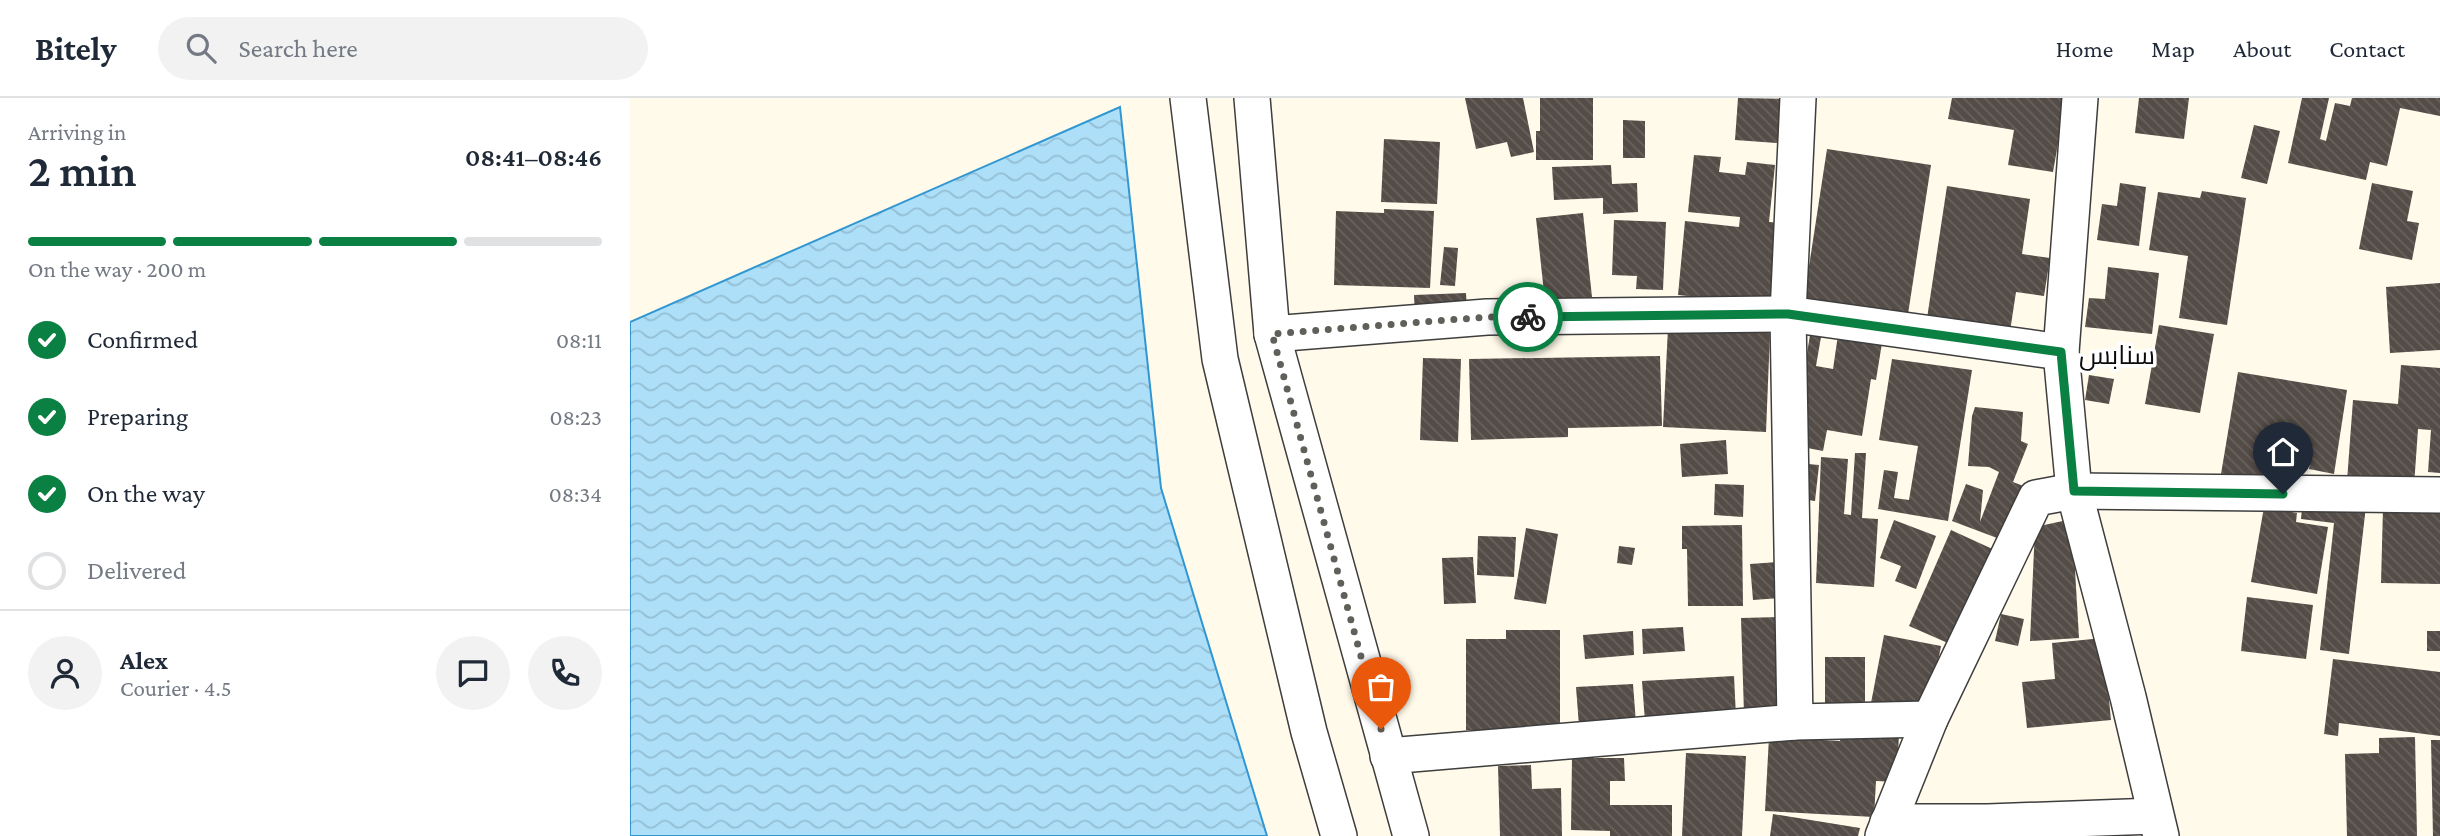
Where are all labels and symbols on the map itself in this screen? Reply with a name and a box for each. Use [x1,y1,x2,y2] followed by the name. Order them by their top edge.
[1493,282,1563,352] courier
[2079,341,2155,371] district label: سنابس
[2253,422,2313,494] pin
[1351,657,1411,729] pin

